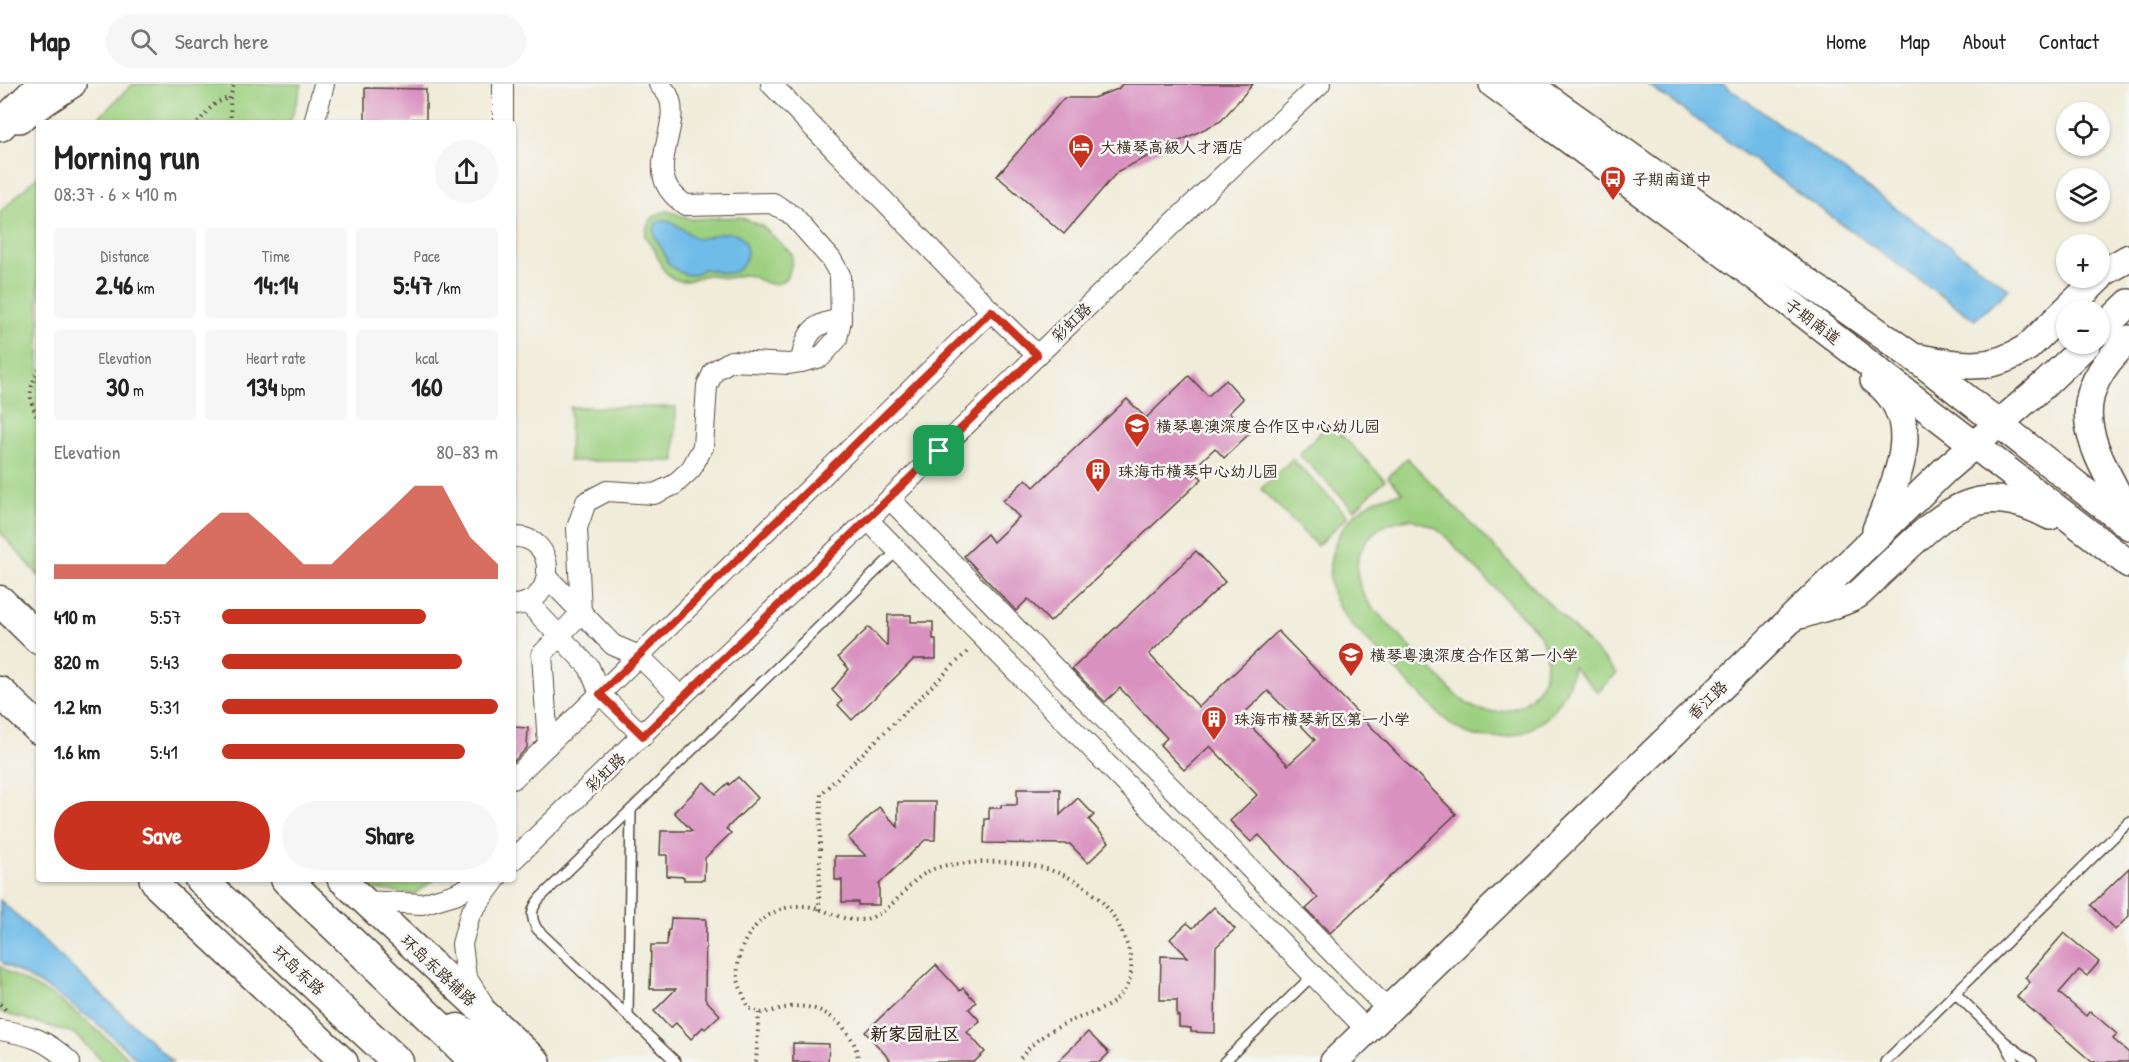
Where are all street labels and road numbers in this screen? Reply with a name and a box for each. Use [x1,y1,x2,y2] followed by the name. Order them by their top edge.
[1781,293,1845,349] street label: 子期南道
[1046,297,1096,347] street label: 彩虹路
[1682,675,1732,725] street label: 香江路
[580,747,630,797] street label: 彩虹路
[396,929,482,1011] street label: 环岛东路辅路
[268,940,330,1000] street label: 环岛东路

